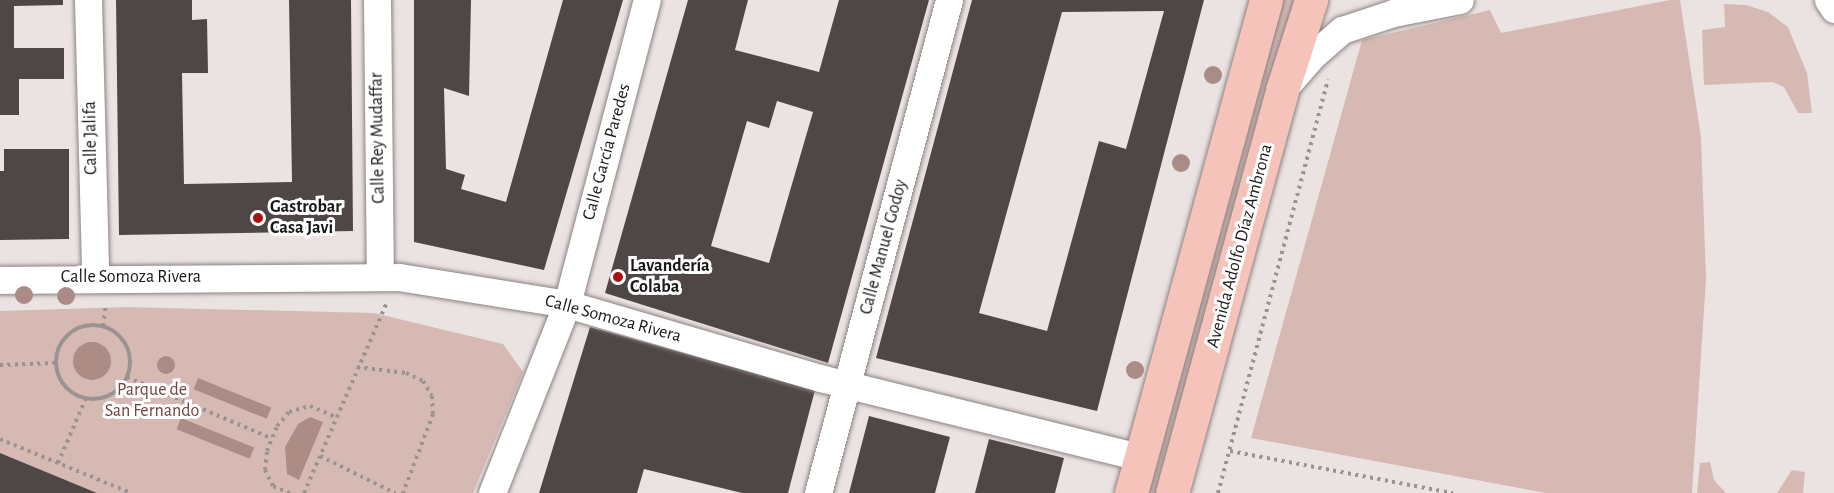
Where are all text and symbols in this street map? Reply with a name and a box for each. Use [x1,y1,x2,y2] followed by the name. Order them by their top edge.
[366,72,390,204] street label: Calle Rey Mudaffar
[578,81,636,223] street label: Calle García Paredes
[80,101,102,175] street label: Calle Jalifa
[1202,142,1278,350] street label: Avenida Adolfo Díaz Ambrona
[856,177,912,317] street label: Calle Manuel Godoy
[270,197,342,240] place label: Gastrobar Casa Javi
[251,211,265,225] marker: Gastrobar Casa Javi
[630,256,710,298] place label: Lavandería Colaba
[61,266,201,288] street label: Calle Somoza Rivera
[611,270,625,284] marker: Lavandería Colaba
[542,290,684,348] street label: Calle Somoza Rivera
[105,380,199,422] park label: Parque de San Fernando

